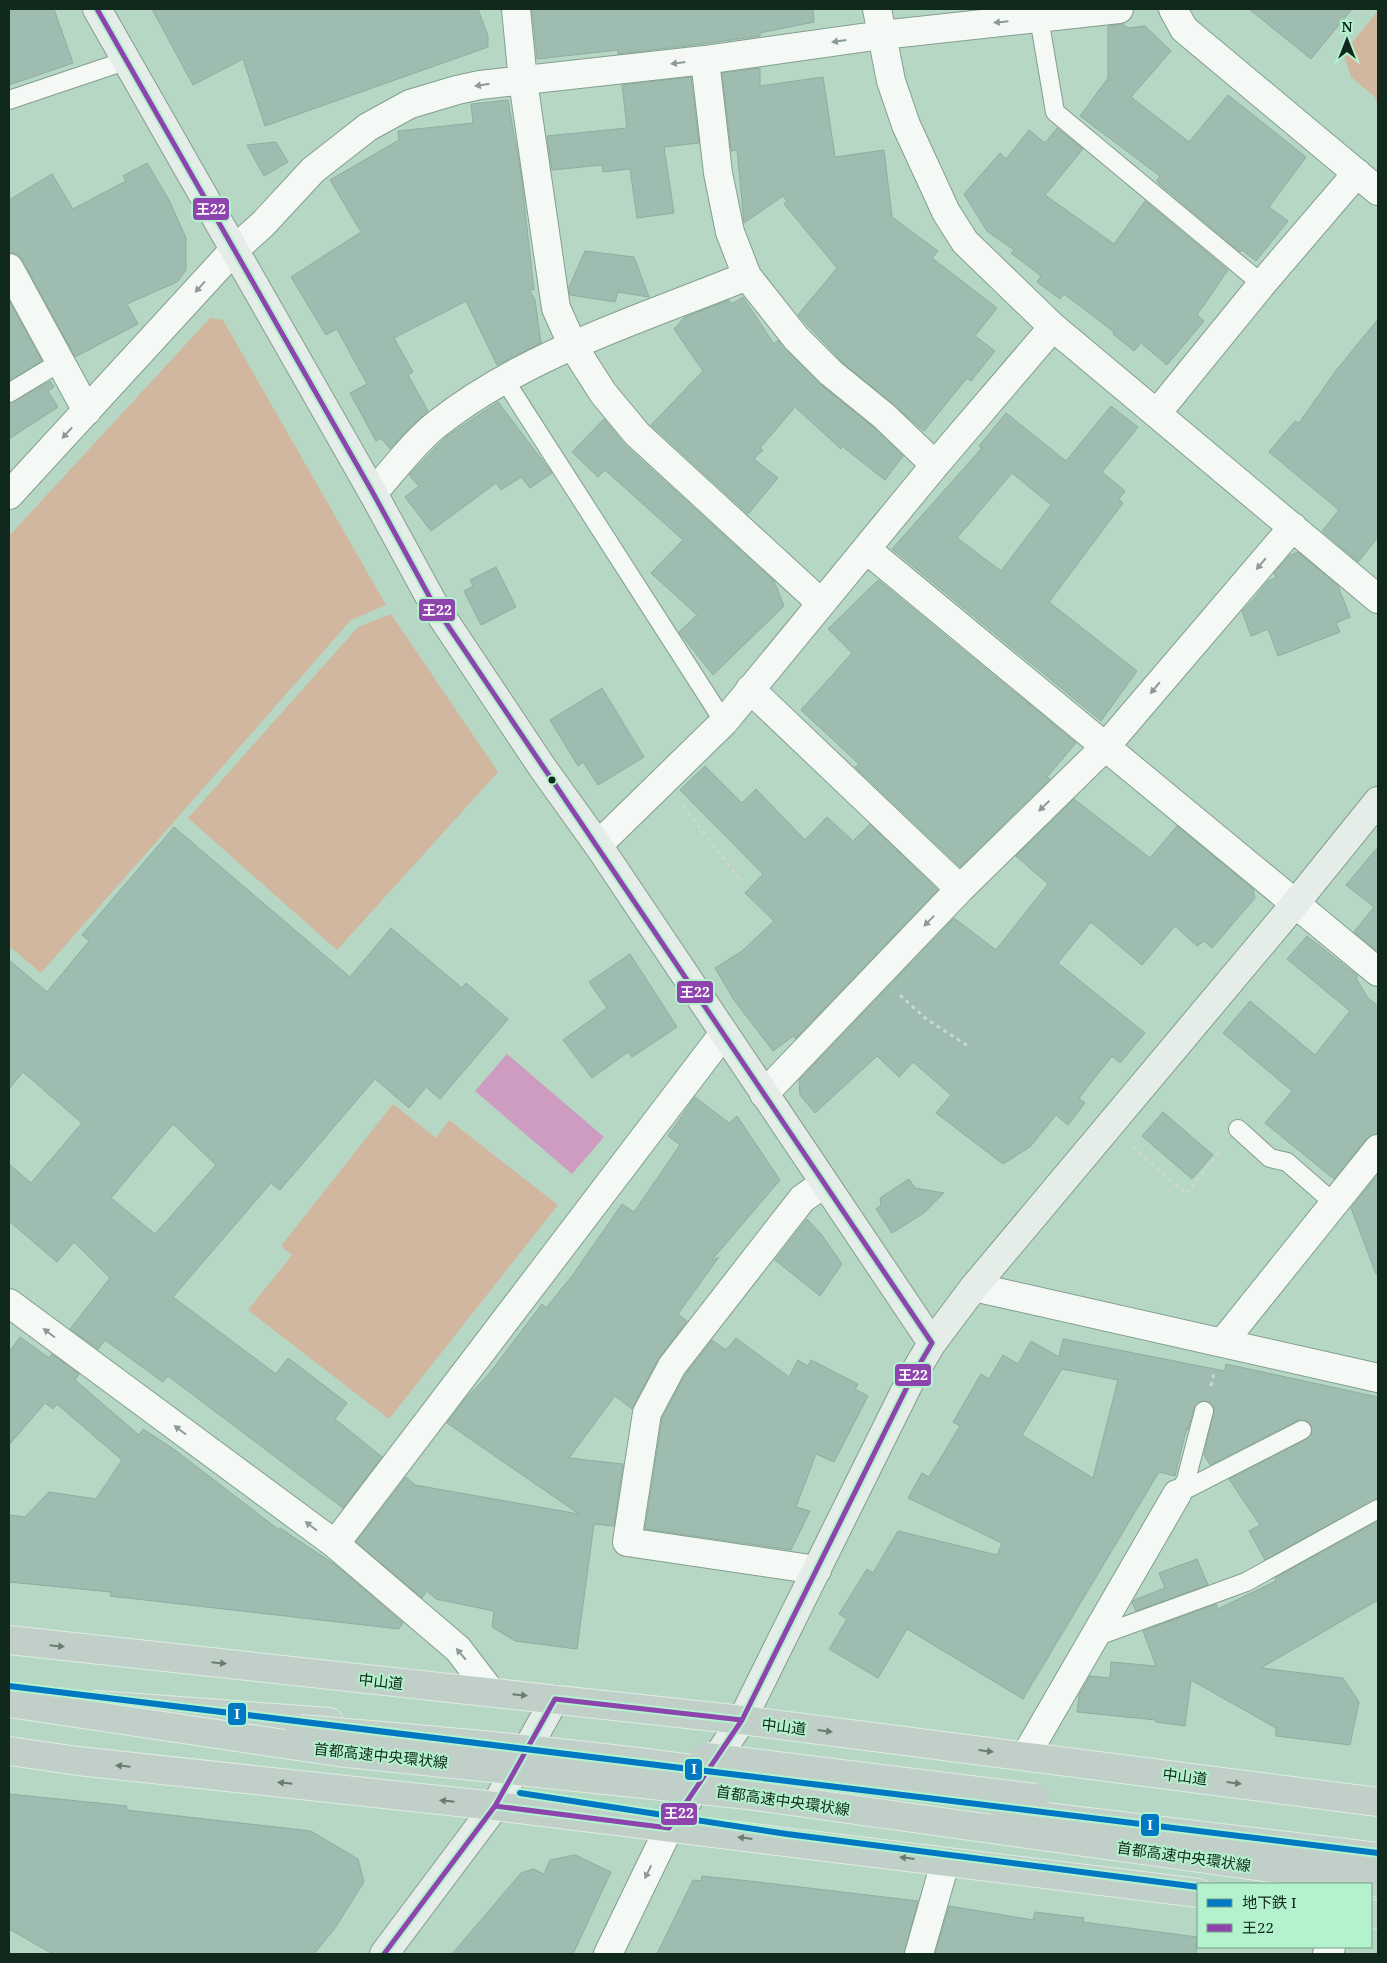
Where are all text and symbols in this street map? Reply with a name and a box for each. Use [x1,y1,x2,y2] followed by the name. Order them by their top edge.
[1322,15,1372,65] north arrow
[1341,17,1353,36] text: N
[992,18,1008,26] one-way arrow
[831,37,847,45] one-way arrow
[670,59,686,67] one-way arrow
[474,82,490,90] one-way arrow
[192,197,230,221] line badge: 王22
[196,199,226,218] text: 王22
[194,280,206,292] one-way arrow
[61,426,73,438] one-way arrow
[1255,558,1267,570] one-way arrow
[418,598,456,622] line badge: 王22
[422,600,452,619] text: 王22
[1150,681,1161,694] one-way arrow
[547,775,557,785] unlabelled marker
[1039,800,1051,812] one-way arrow
[923,915,935,927] one-way arrow
[676,980,714,1004] line badge: 王22
[680,982,710,1001] text: 王22
[42,1328,56,1338] one-way arrow
[894,1363,932,1387] line badge: 王22
[898,1365,928,1384] text: 王22
[174,1424,187,1435] one-way arrow
[304,1521,318,1531] one-way arrow
[50,1642,66,1650] one-way arrow
[456,1648,467,1660] one-way arrow
[211,1659,227,1667] one-way arrow
[358,1669,404,1693] street label: 中山道
[512,1692,528,1700] one-way arrow
[227,1702,247,1726] line badge: I
[234,1704,240,1723] text: I
[760,1713,808,1739] street label: 中山道
[817,1727,833,1735] one-way arrow
[313,1738,449,1772] street label: 首都高速中央環状線
[978,1747,994,1755] one-way arrow
[684,1758,703,1781] line badge: I
[691,1759,697,1778] text: I
[115,1762,131,1770] one-way arrow
[1161,1763,1209,1789] street label: 中山道
[277,1779,293,1787] one-way arrow
[1226,1779,1242,1787] one-way arrow
[715,1781,851,1819] street label: 首都高速中央環状線
[438,1797,454,1805] one-way arrow
[660,1802,698,1826] line badge: 王22
[664,1803,694,1822] text: 王22
[1140,1813,1160,1837] line badge: I
[1147,1815,1153,1834] text: I
[737,1834,753,1842] one-way arrow
[1116,1837,1252,1875] street label: 首都高速中央環状線
[898,1854,914,1862] one-way arrow
[644,1865,652,1879] one-way arrow
[1197,1883,1372,1948] legend
[1242,1892,1296,1912] text: 地下鉄 I
[1242,1917,1274,1937] text: 王22

